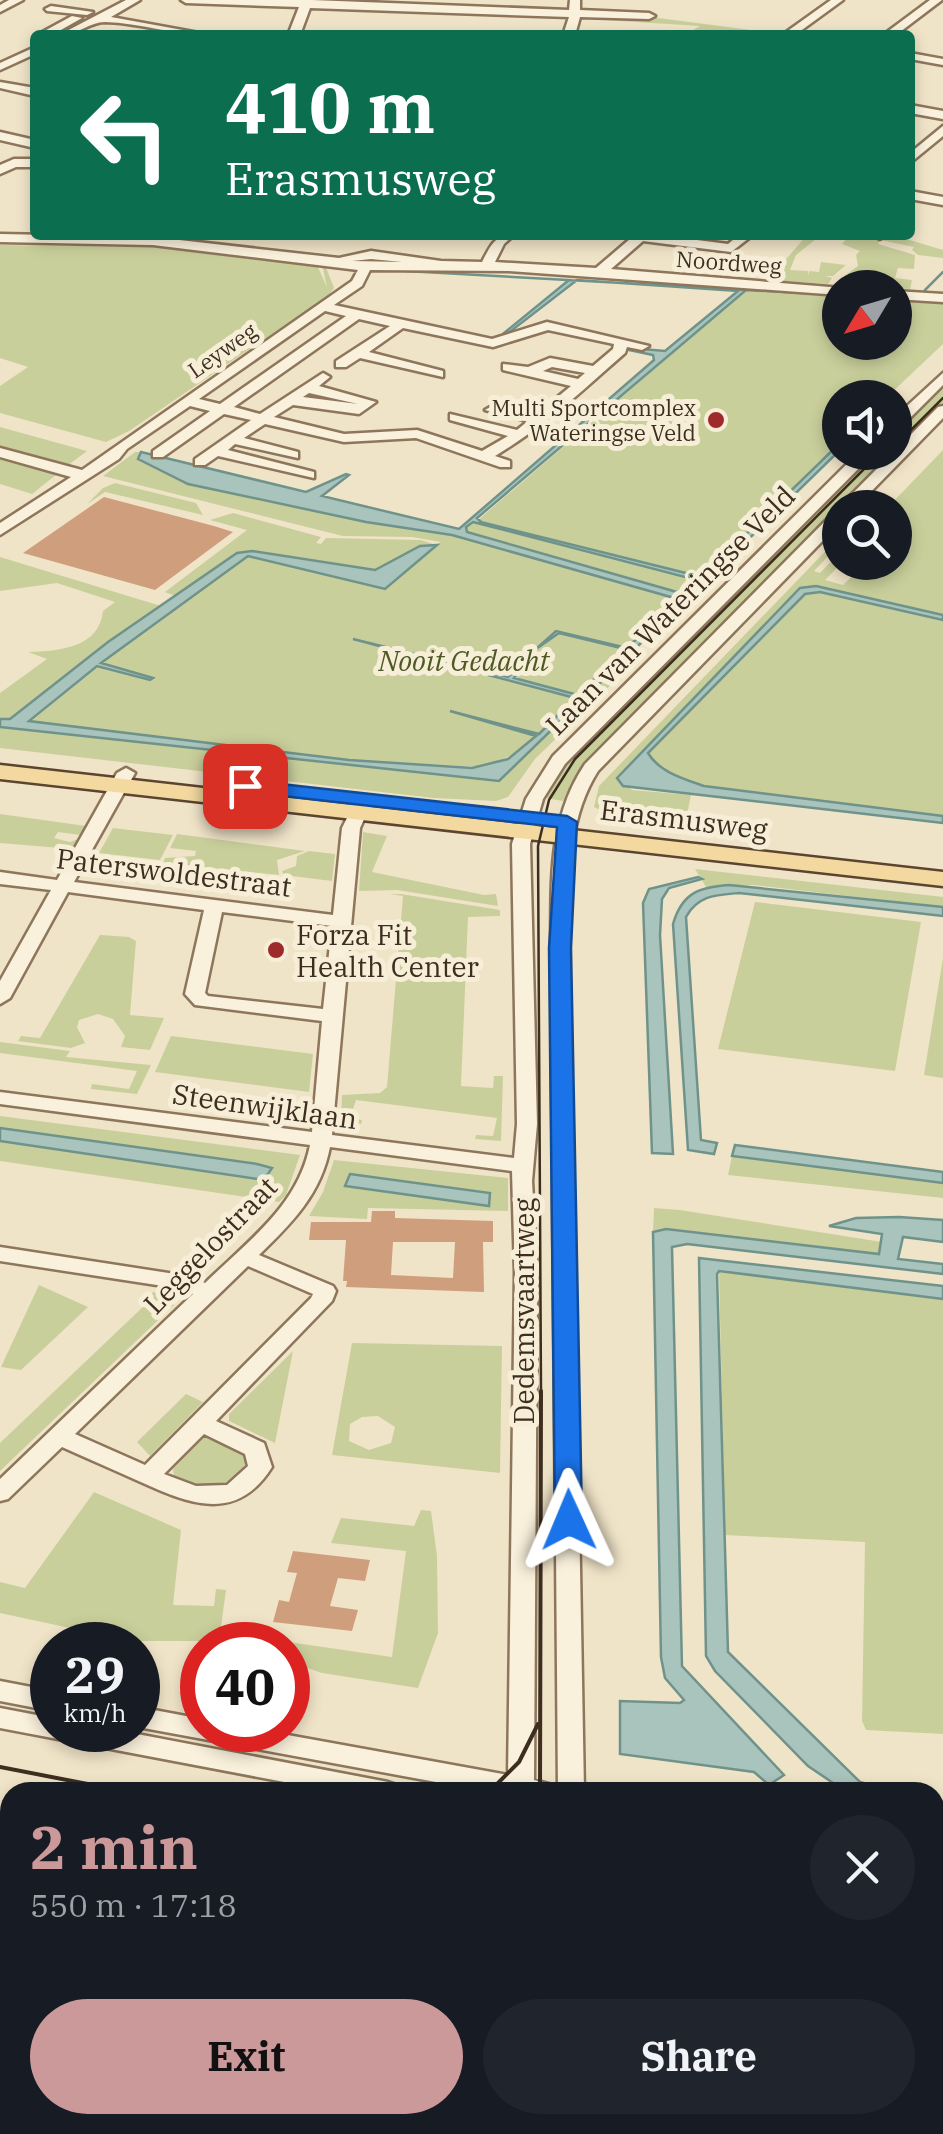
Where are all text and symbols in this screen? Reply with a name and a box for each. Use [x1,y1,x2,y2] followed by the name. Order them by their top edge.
[225,61,435,152] text: 410 m
[60,70,190,200] icon: left
[225,149,496,207] text: Erasmusweg
[675,244,783,280] street label: Noordweg
[822,270,912,360] north arrow
[822,270,912,580] map controls
[182,316,262,384] street label: Leyweg
[822,380,912,470] button: sound
[492,393,696,447] place label: Multi Sportcomplex Wateringse Veld
[705,409,727,431] marker: Multi Sportcomplex Wateringse Veld
[537,477,803,743] street label: Laan van Wateringse Veld
[822,490,912,580] button: search
[377,642,551,679] park label: Nooit Gedacht
[203,744,288,829] pin
[218,759,273,814] icon: arrive
[598,790,770,848] street label: Erasmusweg
[54,839,294,905] street label: Paterswoldestraat
[296,916,480,985] place label: Forza Fit Health Center
[265,939,287,961] marker: Forza Fit Health Center
[170,1075,360,1137] street label: Steenwijklaan
[135,1168,285,1322] street label: Leggelostraat
[505,1198,542,1424] street label: Dedemsvaartweg
[517,1468,621,1572] position arrow
[180,1622,310,1752] speed limit sign: 40
[65,1642,125,1707] text: 29
[63,1696,127,1729] text: km/h
[30,1807,198,1886] text: 2 min
[810,1815,915,1920] button: close
[30,1884,237,1926] text: 550 m · 17:18
[30,1999,463,2114] button: Exit
[483,1999,915,2114] button: Share

